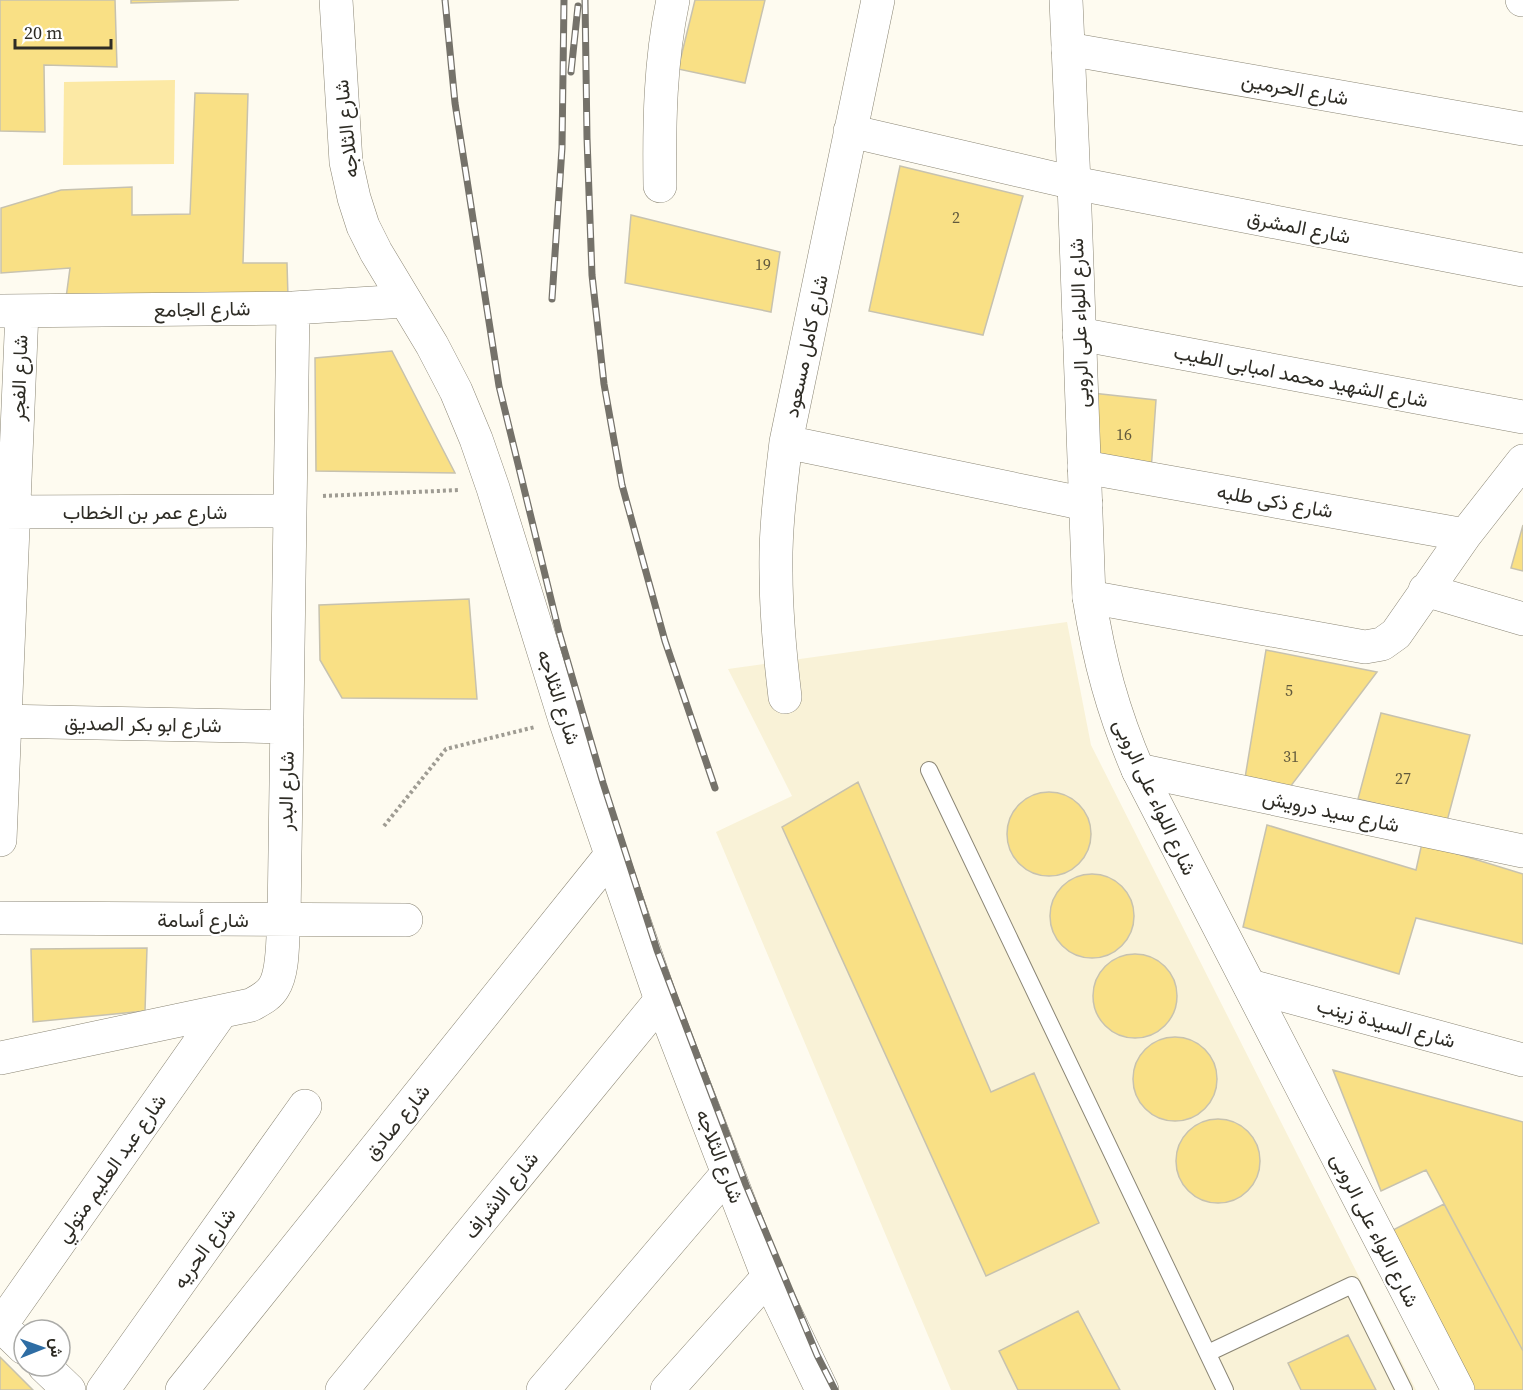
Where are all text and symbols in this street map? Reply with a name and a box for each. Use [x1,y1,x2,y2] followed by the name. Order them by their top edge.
[15,12,111,50] scale bar
[24,20,62,45] text: 20 m
[1239,66,1351,112] street label: شارع الحرمين
[327,78,365,180] street label: شارع الثلاجه
[1245,203,1353,251] street label: شارع المشرق
[952,206,960,228] house number: 2
[1062,238,1096,408] street label: شارع اللواء على الروبى
[755,253,771,275] house number: 19
[777,272,835,420] street label: شارع كامل مسعود
[153,294,251,324] street label: شارع الجامع
[3,334,35,423] street label: شارع الفجر
[1172,338,1430,414] street label: شارع الشهيد محمد امبابى الطيب
[1116,423,1132,445] house number: 16
[1215,477,1335,525] street label: شارع ذكى طلبه
[63,498,227,526] street label: شارع عمر بن الخطاب
[530,646,588,748] street label: شارع الثلاجه
[1285,679,1293,701] house number: 5
[64,709,222,739] street label: شارع ابو بكر الصديق
[1106,714,1204,880] street label: شارع اللواء على الروبى
[1283,745,1299,767] house number: 31
[271,751,301,832] street label: شارع البدر
[1395,767,1411,789] house number: 27
[1260,783,1402,839] street label: شارع سيد درويش
[157,906,249,934] street label: شارع أسامة
[1314,991,1458,1055] street label: شارع السيدة زينب
[358,1078,436,1166] street label: شارع صادق
[49,1088,175,1250] street label: شارع عبد العليم متولي
[689,1105,751,1207] street label: شارع الثلاجه
[457,1145,545,1245] street label: شارع الاشراف
[1324,1148,1426,1312] street label: شارع اللواء على الروبى
[166,1202,242,1294] street label: شارع الحريه
[12,1318,72,1378] north arrow
[46,1338,68,1358] text: ش

